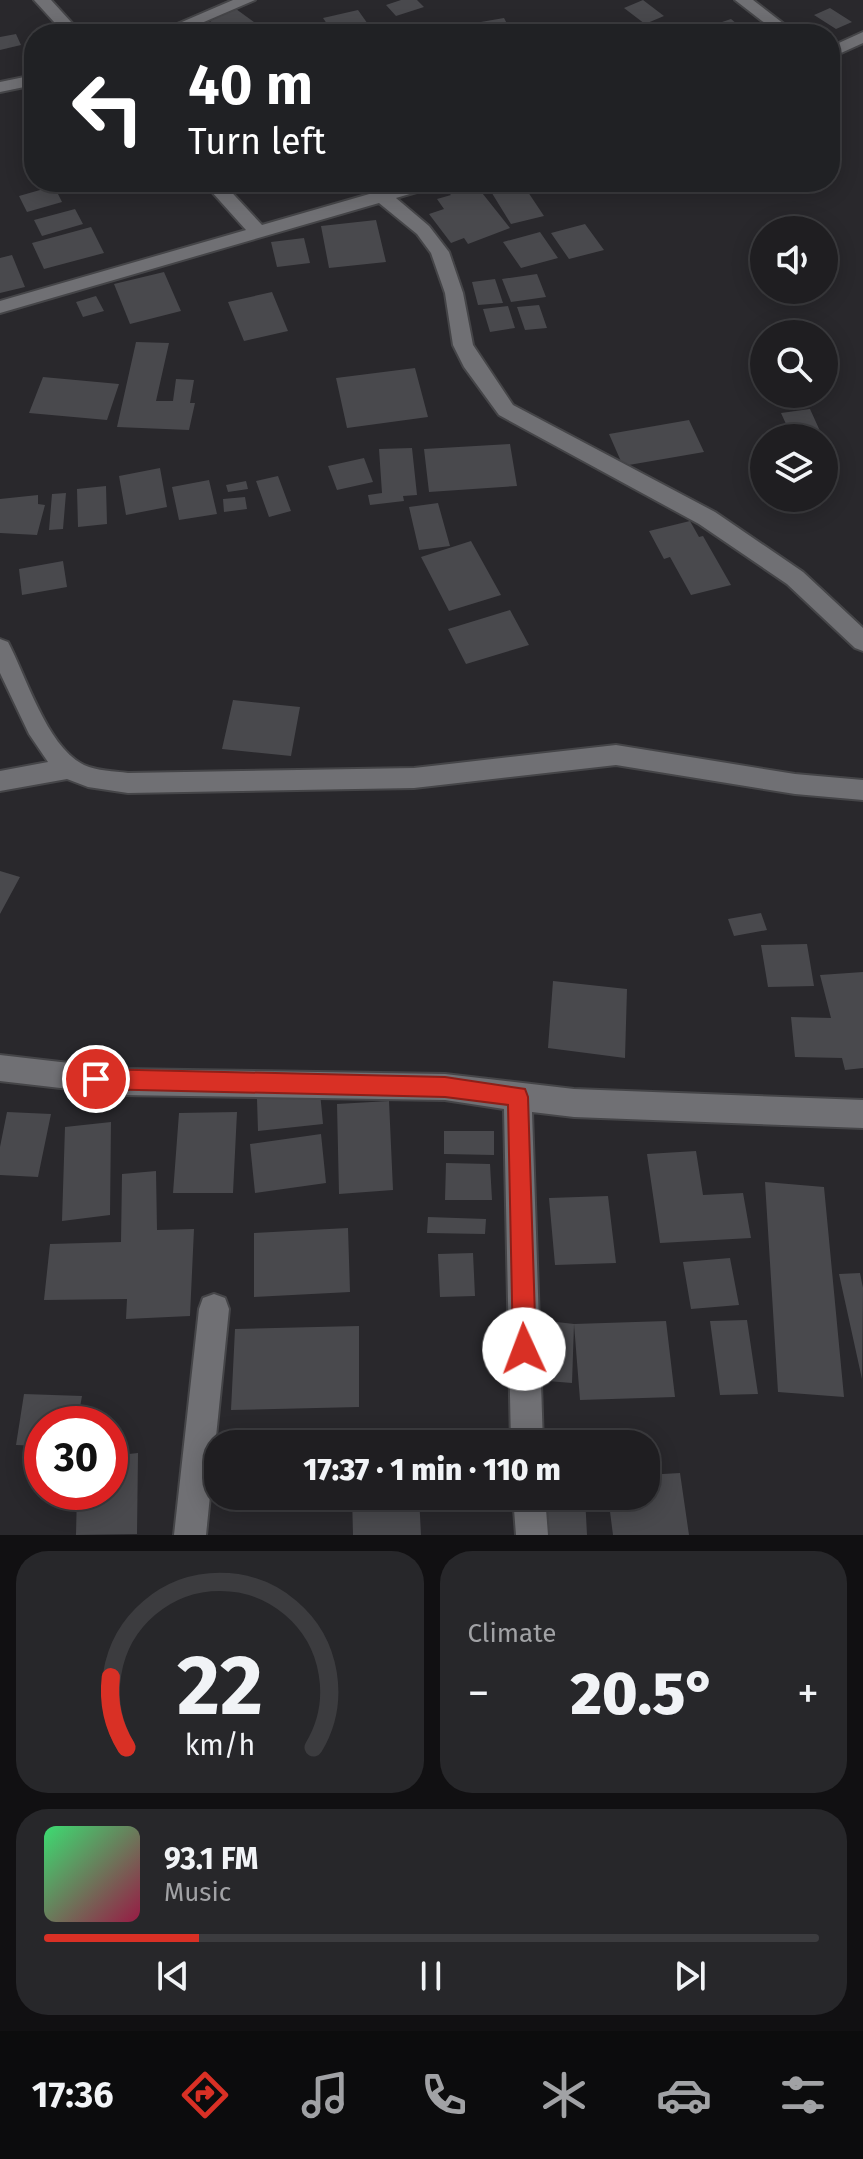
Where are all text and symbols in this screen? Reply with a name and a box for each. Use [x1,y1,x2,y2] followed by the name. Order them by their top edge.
[188,52,313,119] text: 40 m
[56,56,160,160] icon: left
[188,120,326,164] text: Turn left
[750,216,838,512] map controls
[750,216,838,304] button: sound
[750,320,838,408] button: search
[750,424,838,512] button: layers
[62,1045,130,1113] pin
[74,1057,118,1101] icon: arrive
[482,1307,566,1391] position arrow
[24,1406,128,1510] speed limit sign: 30
[303,1452,561,1488] text: 17:37 · 1 min · 110 m
[468,1618,556,1649] text: Climate
[177,1636,263,1736] text: 22
[571,1658,716,1730] text: 20.5°
[468,1667,490,1720] text: −
[797,1667,819,1720] text: +
[184,1728,255,1763] text: km/h
[164,1841,258,1877] text: 93.1 FM
[164,1877,231,1908] text: Music
[151,1954,195,1998] icon: previous
[409,1954,453,1998] icon: pause
[668,1954,712,1998] icon: next
[177,2067,233,2123] icon: directions
[297,2067,353,2123] icon: music
[416,2067,472,2123] icon: phone
[536,2067,592,2123] icon: climate
[656,2067,712,2123] icon: car
[775,2067,831,2123] icon: filters
[32,2073,114,2117] text: 17:36

